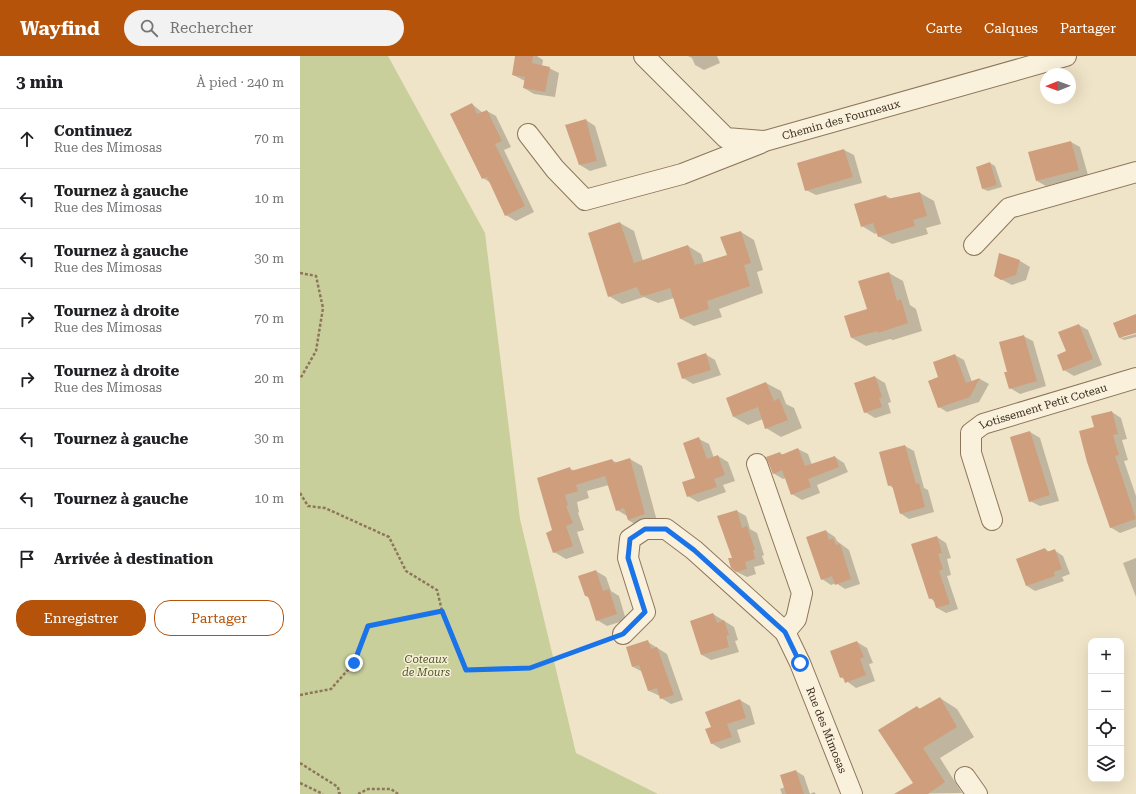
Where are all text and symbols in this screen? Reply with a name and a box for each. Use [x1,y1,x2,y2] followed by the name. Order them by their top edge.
[124,10,404,46] search box
[20,17,100,40] text: Wayfind
[138,17,160,39] icon: search
[170,19,253,37] text: Rechercher
[926,20,962,36] text: Carte
[984,20,1038,36] text: Calques
[1060,20,1116,36] text: Partager
[1040,68,1076,104] north arrow
[16,72,63,92] text: 3 min
[197,75,284,90] text: À pied · 240 m
[780,97,902,142] street label: Chemin des Fourneaux
[54,122,132,140] text: Continuez
[16,128,38,150] icon: ahead
[254,131,284,146] text: 70 m
[54,140,162,155] text: Rue des Mimosas
[54,182,188,200] text: Tournez à gauche
[16,188,38,210] icon: left
[254,191,284,206] text: 10 m
[54,200,162,215] text: Rue des Mimosas
[54,242,188,260] text: Tournez à gauche
[16,248,38,270] icon: left
[254,251,284,266] text: 30 m
[54,260,162,275] text: Rue des Mimosas
[54,302,179,320] text: Tournez à droite
[16,308,38,330] icon: right
[254,311,284,326] text: 70 m
[54,320,162,335] text: Rue des Mimosas
[54,362,179,380] text: Tournez à droite
[16,368,38,390] icon: right
[254,371,284,386] text: 20 m
[54,380,162,395] text: Rue des Mimosas
[976,381,1109,431] street label: Lotissement Petit Coteau
[16,428,38,450] icon: left
[54,430,188,448] text: Tournez à gauche
[254,431,284,446] text: 30 m
[16,488,38,510] icon: left
[54,490,188,508] text: Tournez à gauche
[254,491,284,506] text: 10 m
[16,548,38,570] icon: arrive
[54,550,213,568] text: Arrivée à destination
[16,600,146,636] button: Enregistrer
[154,600,284,636] button: Partager
[1088,638,1124,782] map controls
[1088,638,1124,674] button: +
[402,653,450,679] park label: Coteaux de Mours
[345,654,363,672] route end
[791,654,809,672] route start
[1088,674,1124,710] button: −
[804,685,850,775] street label: Rue des Mimosas
[1088,710,1124,746] button: locate
[1088,746,1124,782] button: layers

